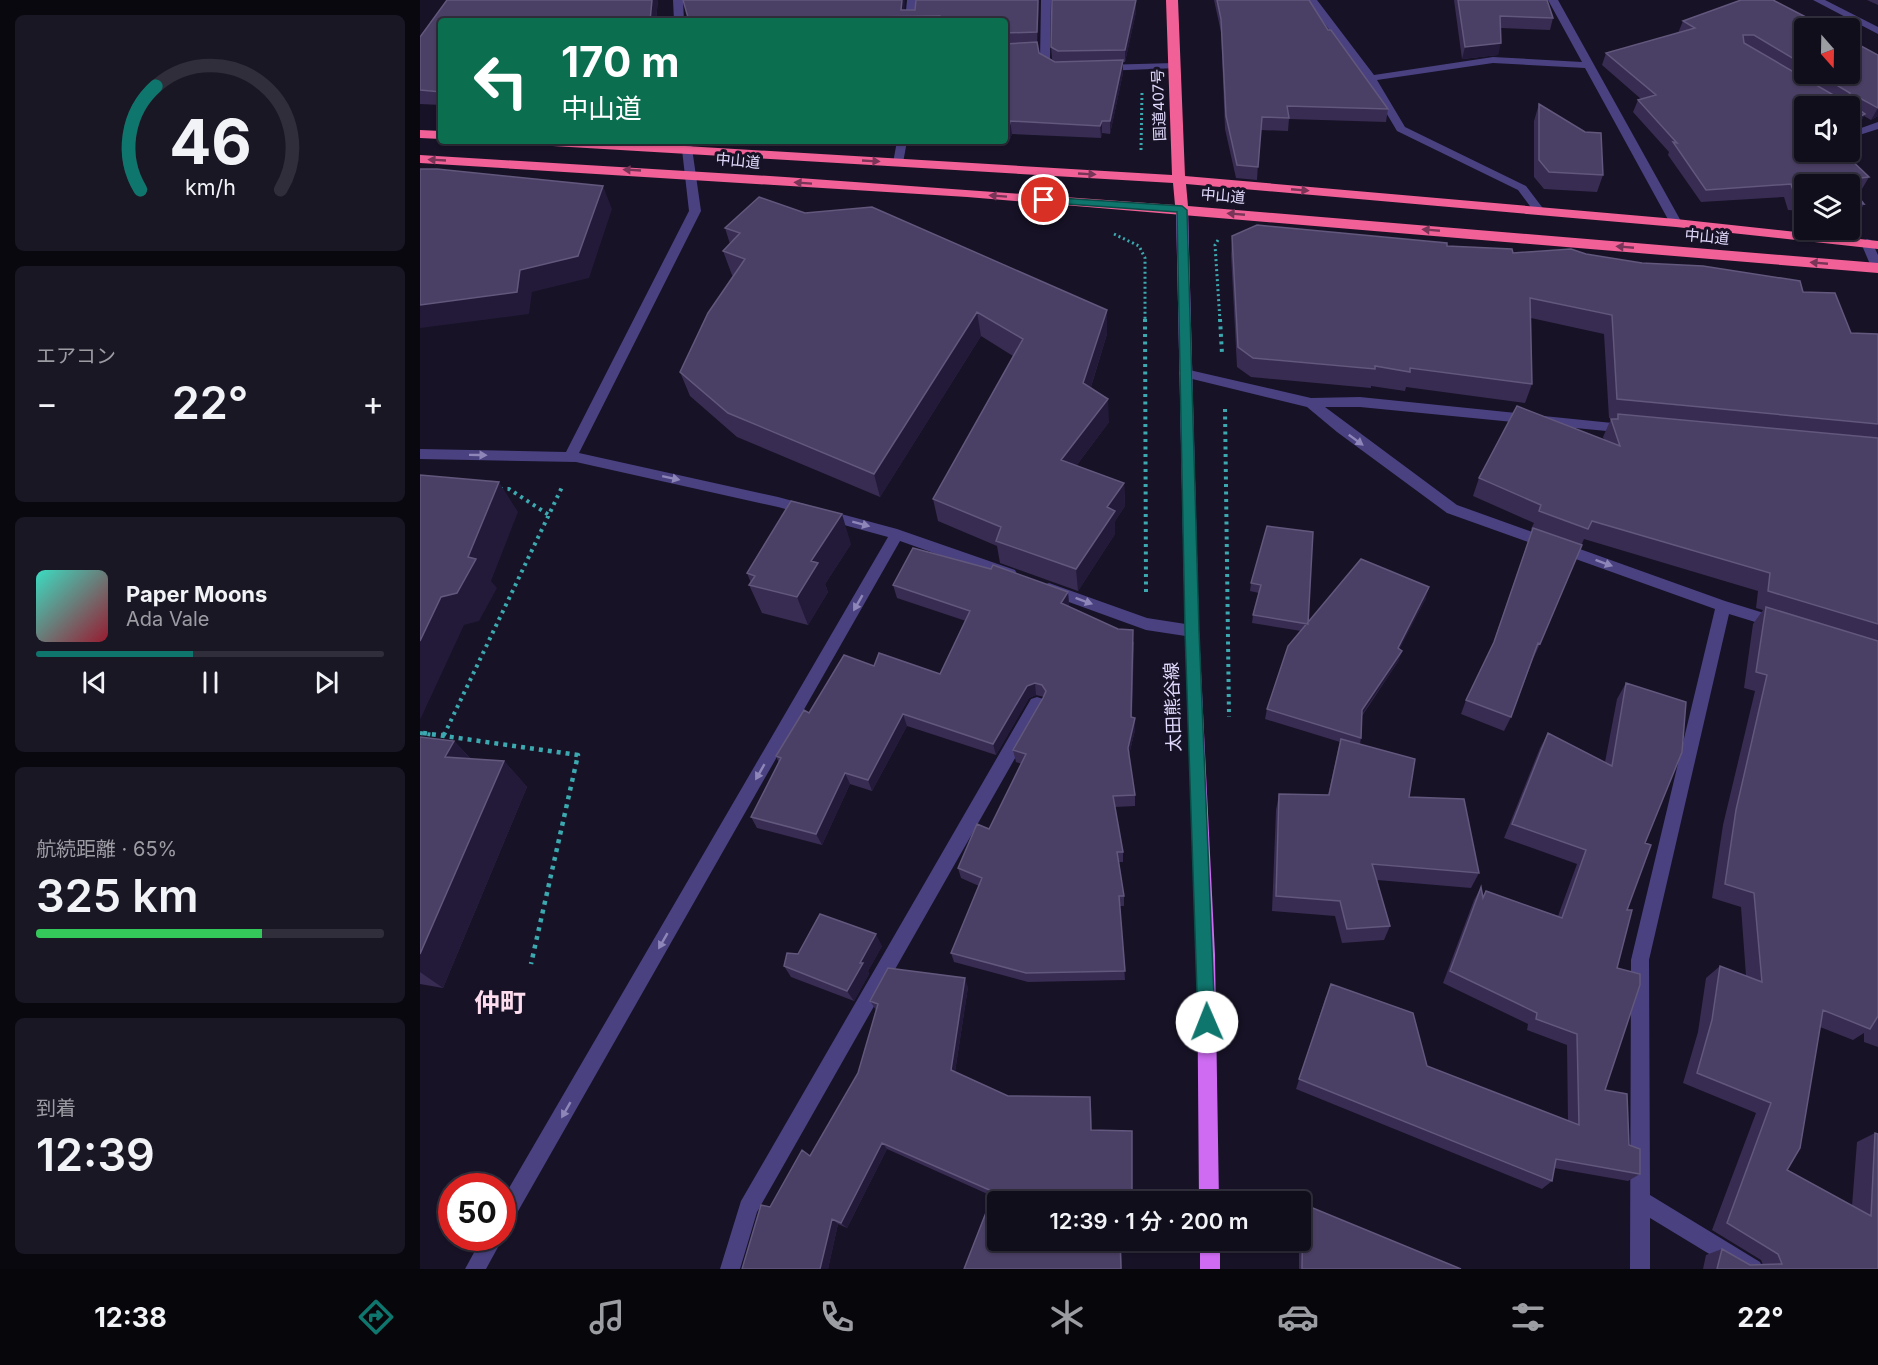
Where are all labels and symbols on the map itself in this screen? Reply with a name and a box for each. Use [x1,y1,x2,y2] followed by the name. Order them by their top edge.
[1794,18,1860,84] north arrow
[1148,69,1169,142] street label: 国道407号
[715,149,761,172] street label: 中山道
[427,155,446,164] one-way arrow
[862,157,881,166] one-way arrow
[622,165,641,174] one-way arrow
[1077,169,1096,179] one-way arrow
[1018,174,1069,225] pin
[794,178,813,187] one-way arrow
[1200,184,1246,207] street label: 中山道
[1290,185,1309,195] one-way arrow
[988,192,1007,201] one-way arrow
[1227,209,1246,219] one-way arrow
[1684,225,1730,248] street label: 中山道
[1421,226,1440,235] one-way arrow
[1615,242,1634,251] one-way arrow
[1810,258,1829,268] one-way arrow
[1348,434,1364,446] one-way arrow
[469,450,488,460] one-way arrow
[662,474,681,483] one-way arrow
[852,520,870,529] one-way arrow
[1595,559,1613,569] one-way arrow
[852,595,863,611] one-way arrow
[1076,597,1094,607] one-way arrow
[1160,662,1185,752] street label: 太田熊谷線
[755,764,766,780] one-way arrow
[658,933,668,950] one-way arrow
[474,987,526,1018] district label: 仲町
[1175,990,1239,1054] position arrow
[561,1102,571,1119] one-way arrow
[438,1173,516,1251] speed limit sign: 50

